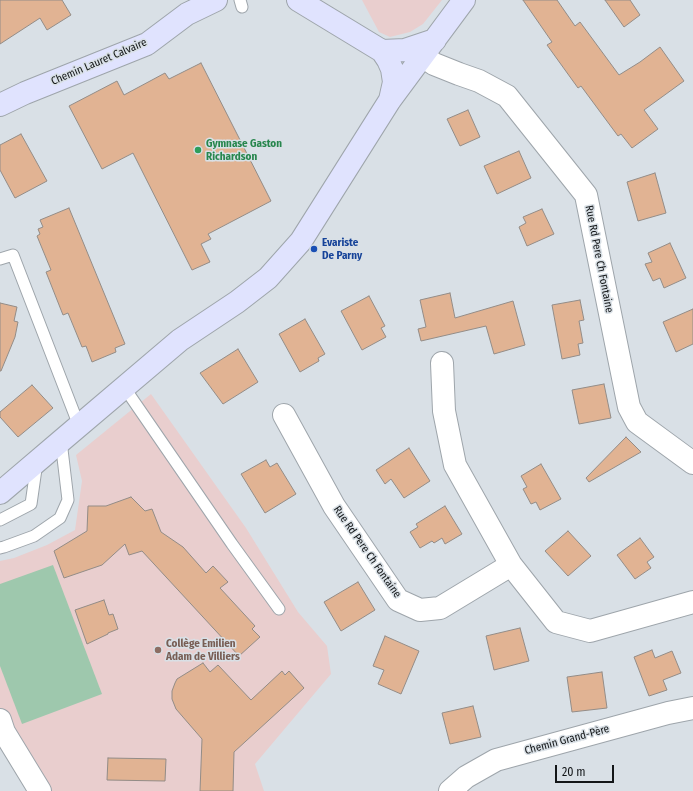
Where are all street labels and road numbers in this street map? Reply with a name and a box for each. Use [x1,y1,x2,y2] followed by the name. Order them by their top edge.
[49,36,149,88] street label: Chemin Lauret Calvaire
[582,204,616,314] street label: Rue Rd Pere Ch Fontaine
[330,503,404,601] street label: Rue Rd Pere Ch Fontaine
[523,722,611,758] street label: Chemin Grand-Père

